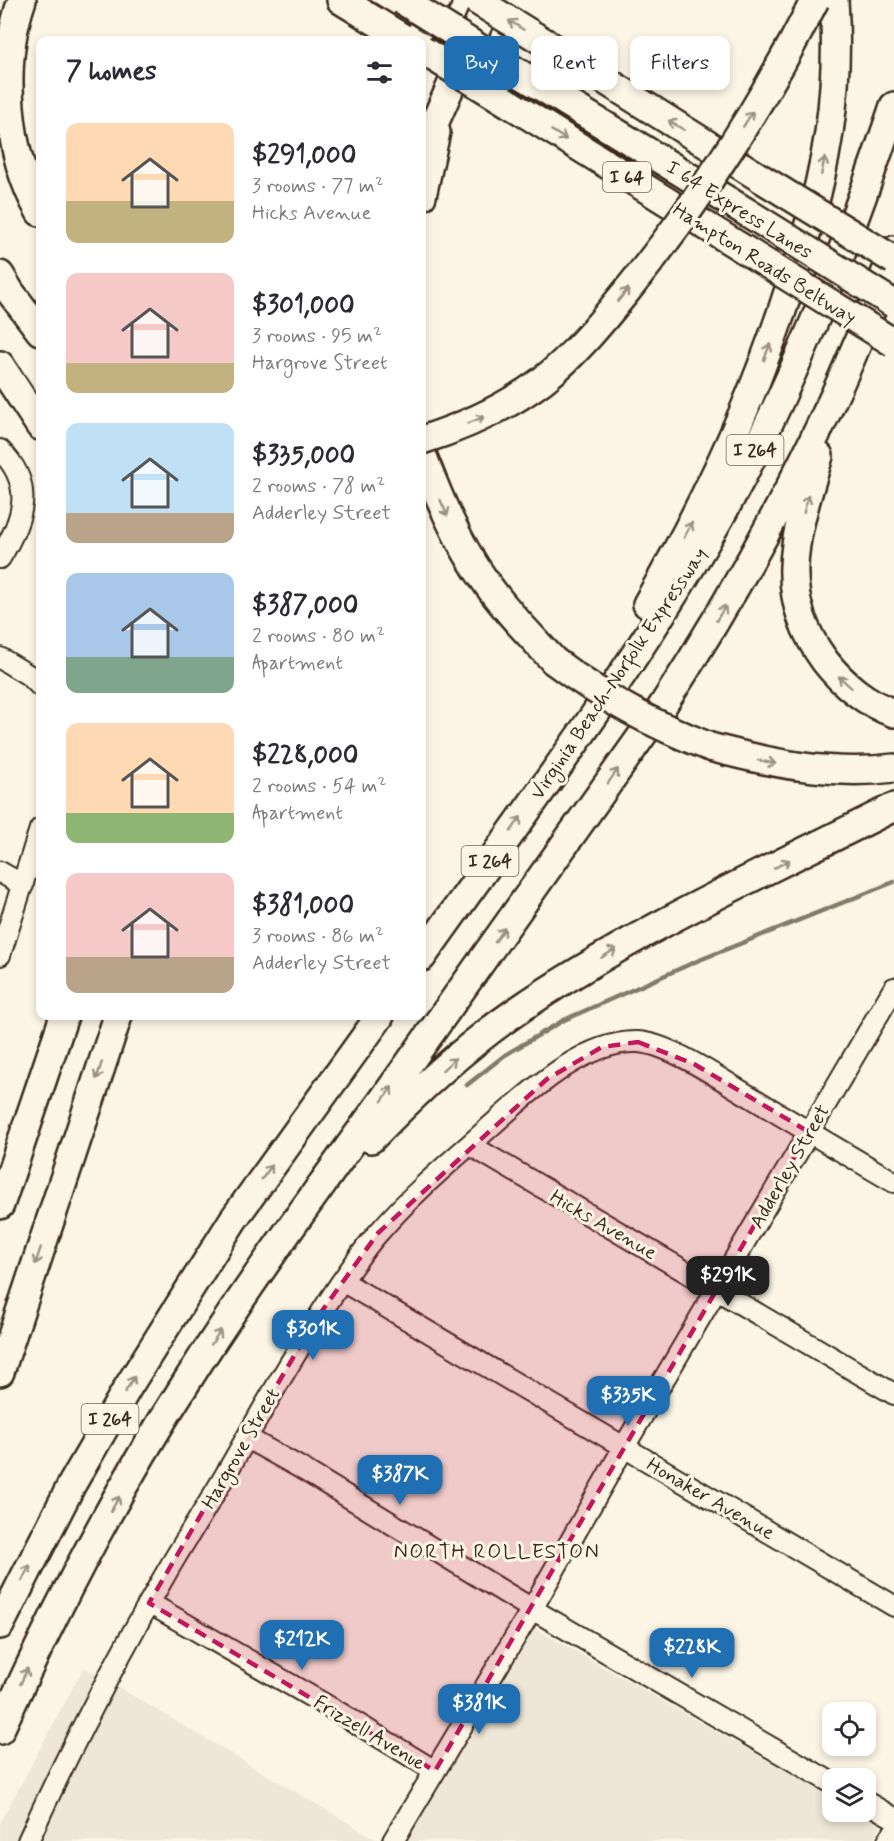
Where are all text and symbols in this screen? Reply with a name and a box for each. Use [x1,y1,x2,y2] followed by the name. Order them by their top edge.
[508,19,525,32] one-way arrow
[444,36,519,90] chip: Buy
[531,36,618,90] chip: Rent
[630,36,730,90] chip: Filters
[66,55,157,89] text: 7 homes
[363,56,396,89] icon: filters
[741,110,754,127] one-way arrow
[668,119,685,131] one-way arrow
[550,129,567,141] one-way arrow
[252,139,356,173] text: $291,000
[114,147,186,219] icon: home
[661,154,817,266] street label: I 64 Express Lanes
[818,156,829,176] one-way arrow
[603,162,651,192] road number: I 64
[252,173,384,200] text: 3 rooms · 77 m²
[667,197,861,332] street label: Hampton Roads Beltway
[252,200,371,227] text: Hicks Avenue
[617,287,630,303] one-way arrow
[252,289,355,323] text: $301,000
[114,297,186,369] icon: home
[252,323,382,350] text: 3 rooms · 95 m²
[763,343,774,362] one-way arrow
[252,350,387,377] text: Hargrove Street
[467,414,485,425] one-way arrow
[726,435,783,465] road number: I 264
[252,439,355,473] text: $335,000
[114,447,186,519] icon: home
[252,473,385,500] text: 2 rooms · 78 m²
[801,495,812,514] one-way arrow
[439,499,450,517] one-way arrow
[252,500,391,527] text: Adderley Street
[683,522,695,540] one-way arrow
[525,542,716,806] street label: Virginia Beach-Norfolk Expressway
[252,589,358,623] text: $387,000
[114,597,186,669] icon: home
[715,605,727,622] one-way arrow
[252,623,385,650] text: 2 rooms · 80 m²
[252,650,343,677] text: Apartment
[838,675,853,689] one-way arrow
[252,739,358,773] text: $228,000
[114,747,186,819] icon: home
[756,756,776,767] one-way arrow
[607,768,619,784] one-way arrow
[252,773,386,800] text: 2 rooms · 54 m²
[252,800,343,827] text: Apartment
[510,816,522,832] one-way arrow
[462,846,518,876] road number: I 264
[773,857,791,869] one-way arrow
[252,889,354,923] text: $381,000
[114,897,186,969] icon: home
[252,923,384,950] text: 3 rooms · 86 m²
[494,927,506,944] one-way arrow
[600,947,617,959] one-way arrow
[252,950,391,977] text: Adderley Street
[441,1057,456,1071] one-way arrow
[93,1061,104,1080] one-way arrow
[381,1086,393,1102] one-way arrow
[744,1100,837,1234] street label: Adderley Street
[261,1165,274,1181] one-way arrow
[545,1184,662,1267] street label: Hicks Avenue
[32,1246,43,1265] one-way arrow
[686,1256,770,1307] pin: $291K
[700,1262,756,1289] text: $291K
[271,1310,355,1361] pin: $301K
[286,1316,340,1343] text: $301K
[210,1329,222,1346] one-way arrow
[125,1376,137,1393] one-way arrow
[586,1376,670,1427] pin: $335K
[601,1382,655,1409] text: $335K
[196,1383,288,1515] street label: Hargrove Street
[82,1404,138,1434] road number: I 264
[641,1452,779,1547] street label: Honaker Avenue
[358,1455,442,1506] pin: $387K
[371,1461,429,1488] text: $387K
[109,1495,121,1512] one-way arrow
[394,1538,600,1566] district label: NORTH ROLLESTON
[21,1564,32,1582] one-way arrow
[260,1620,344,1671] pin: $212K
[274,1626,330,1653] text: $212K
[650,1628,734,1679] pin: $228K
[663,1634,721,1661] text: $228K
[19,1668,31,1686] one-way arrow
[437,1684,521,1735] pin: $381K
[308,1689,430,1777] street label: Frizzell Avenue
[452,1690,506,1717] text: $381K
[822,1702,876,1822] map controls
[822,1702,876,1756] button: locate
[822,1768,876,1822] button: layers

